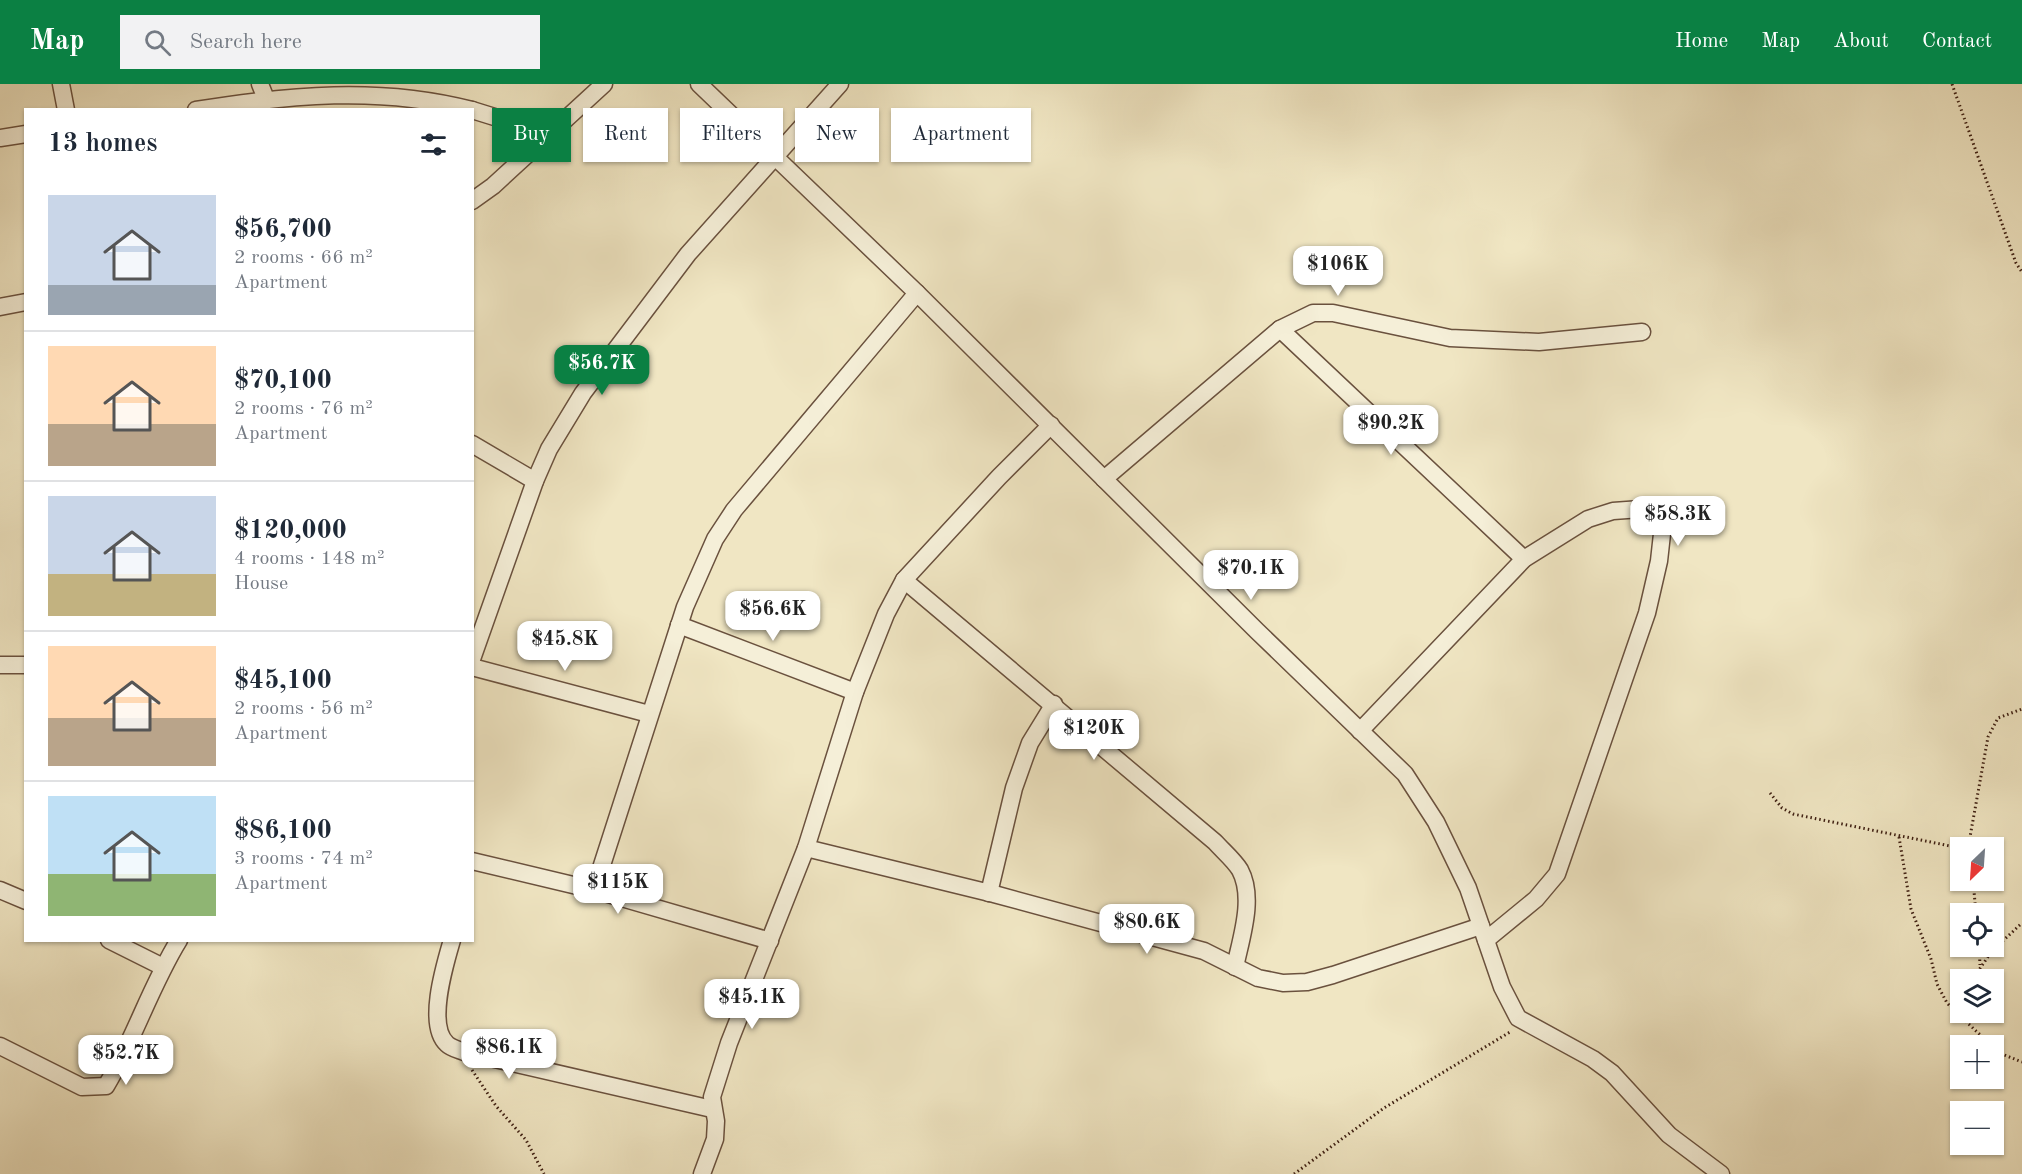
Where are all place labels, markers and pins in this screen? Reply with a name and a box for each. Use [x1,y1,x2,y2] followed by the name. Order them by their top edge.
[1296,246,1380,297] pin: $106K
[553,345,651,396] pin: $56.7K
[1342,405,1440,456] pin: $90.2K
[1629,496,1727,547] pin: $58.3K
[1202,550,1300,601] pin: $70.1K
[724,591,822,642] pin: $56.6K
[516,621,614,672] pin: $45.8K
[1052,710,1136,761] pin: $120K
[576,864,660,915] pin: $115K
[1098,904,1196,955] pin: $80.6K
[703,979,801,1030] pin: $45.1K
[460,1029,558,1080] pin: $86.1K
[77,1035,175,1086] pin: $52.7K

